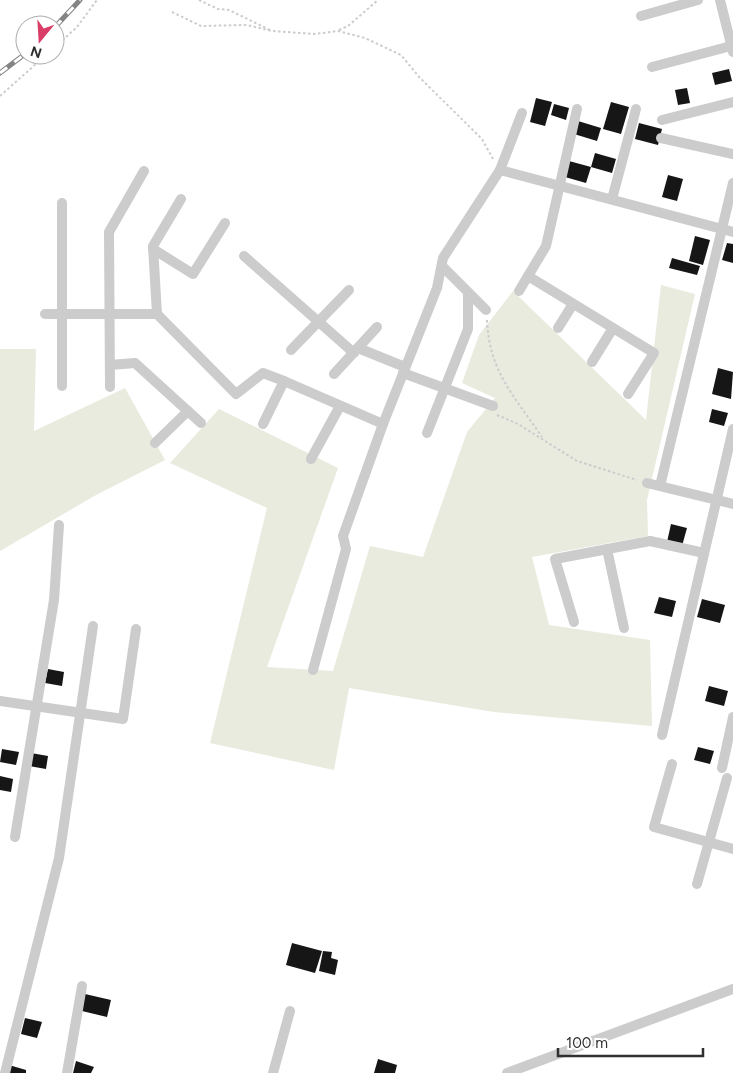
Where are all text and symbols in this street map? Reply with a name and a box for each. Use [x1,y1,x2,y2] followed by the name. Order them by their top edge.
[15,15,65,65] north arrow
[28,42,44,62] text: N
[558,1026,703,1058] scale bar
[566,1034,608,1052] text: 100 m

